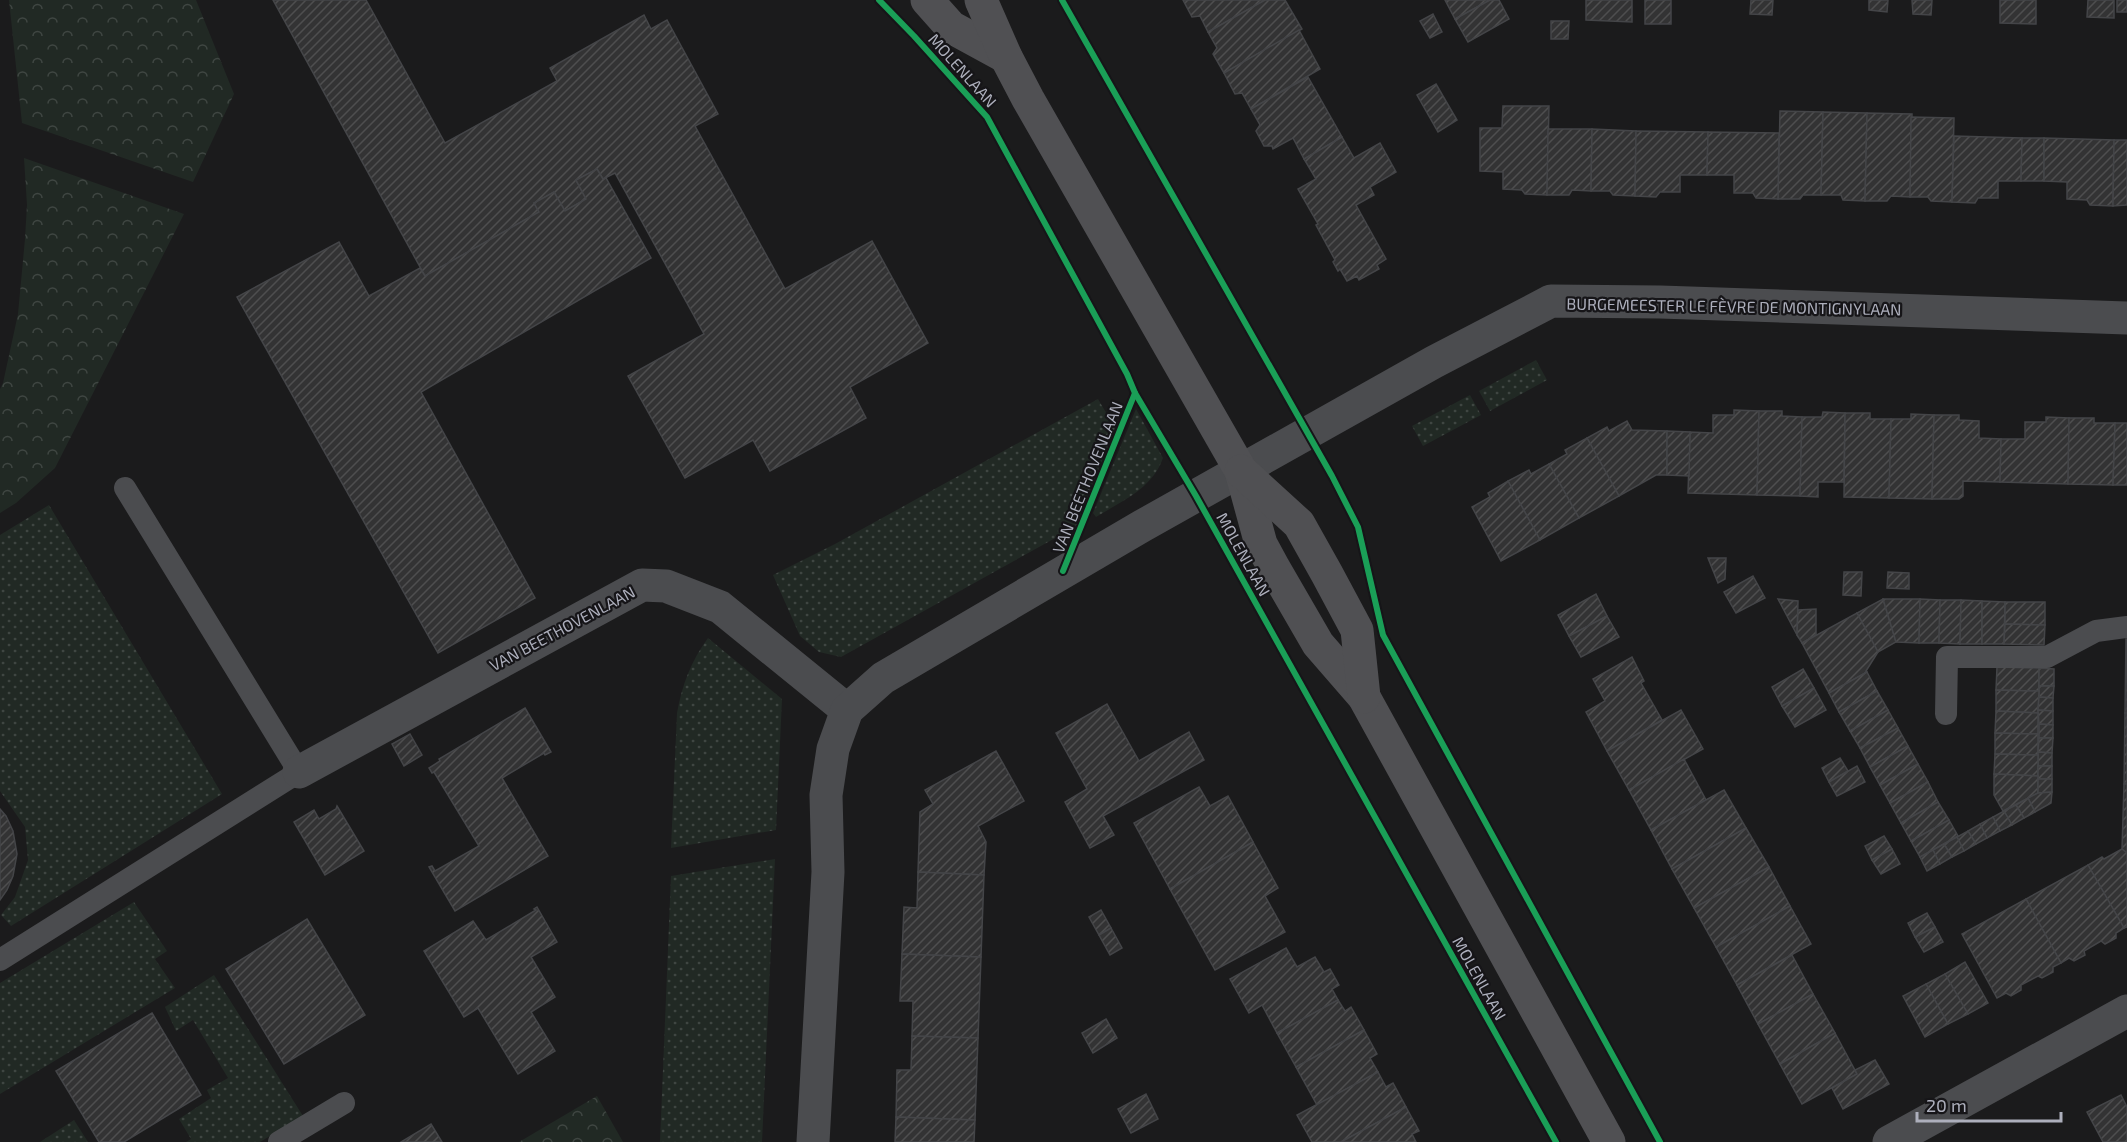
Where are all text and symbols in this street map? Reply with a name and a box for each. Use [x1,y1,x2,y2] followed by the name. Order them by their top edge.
[925,29,1001,111] street label: MOLENLAAN
[1566,294,1902,318] street label: BURGEMEESTER LE FÈVRE DE MONTIGNYLAAN
[1048,398,1126,556] street label: VAN BEETHOVENLAAN
[1213,509,1275,599] street label: MOLENLAAN
[486,582,638,674] street label: VAN BEETHOVENLAAN
[1449,933,1511,1023] street label: MOLENLAAN
[1917,1085,2061,1123] scale bar
[1926,1094,1967,1116] text: 20 m

